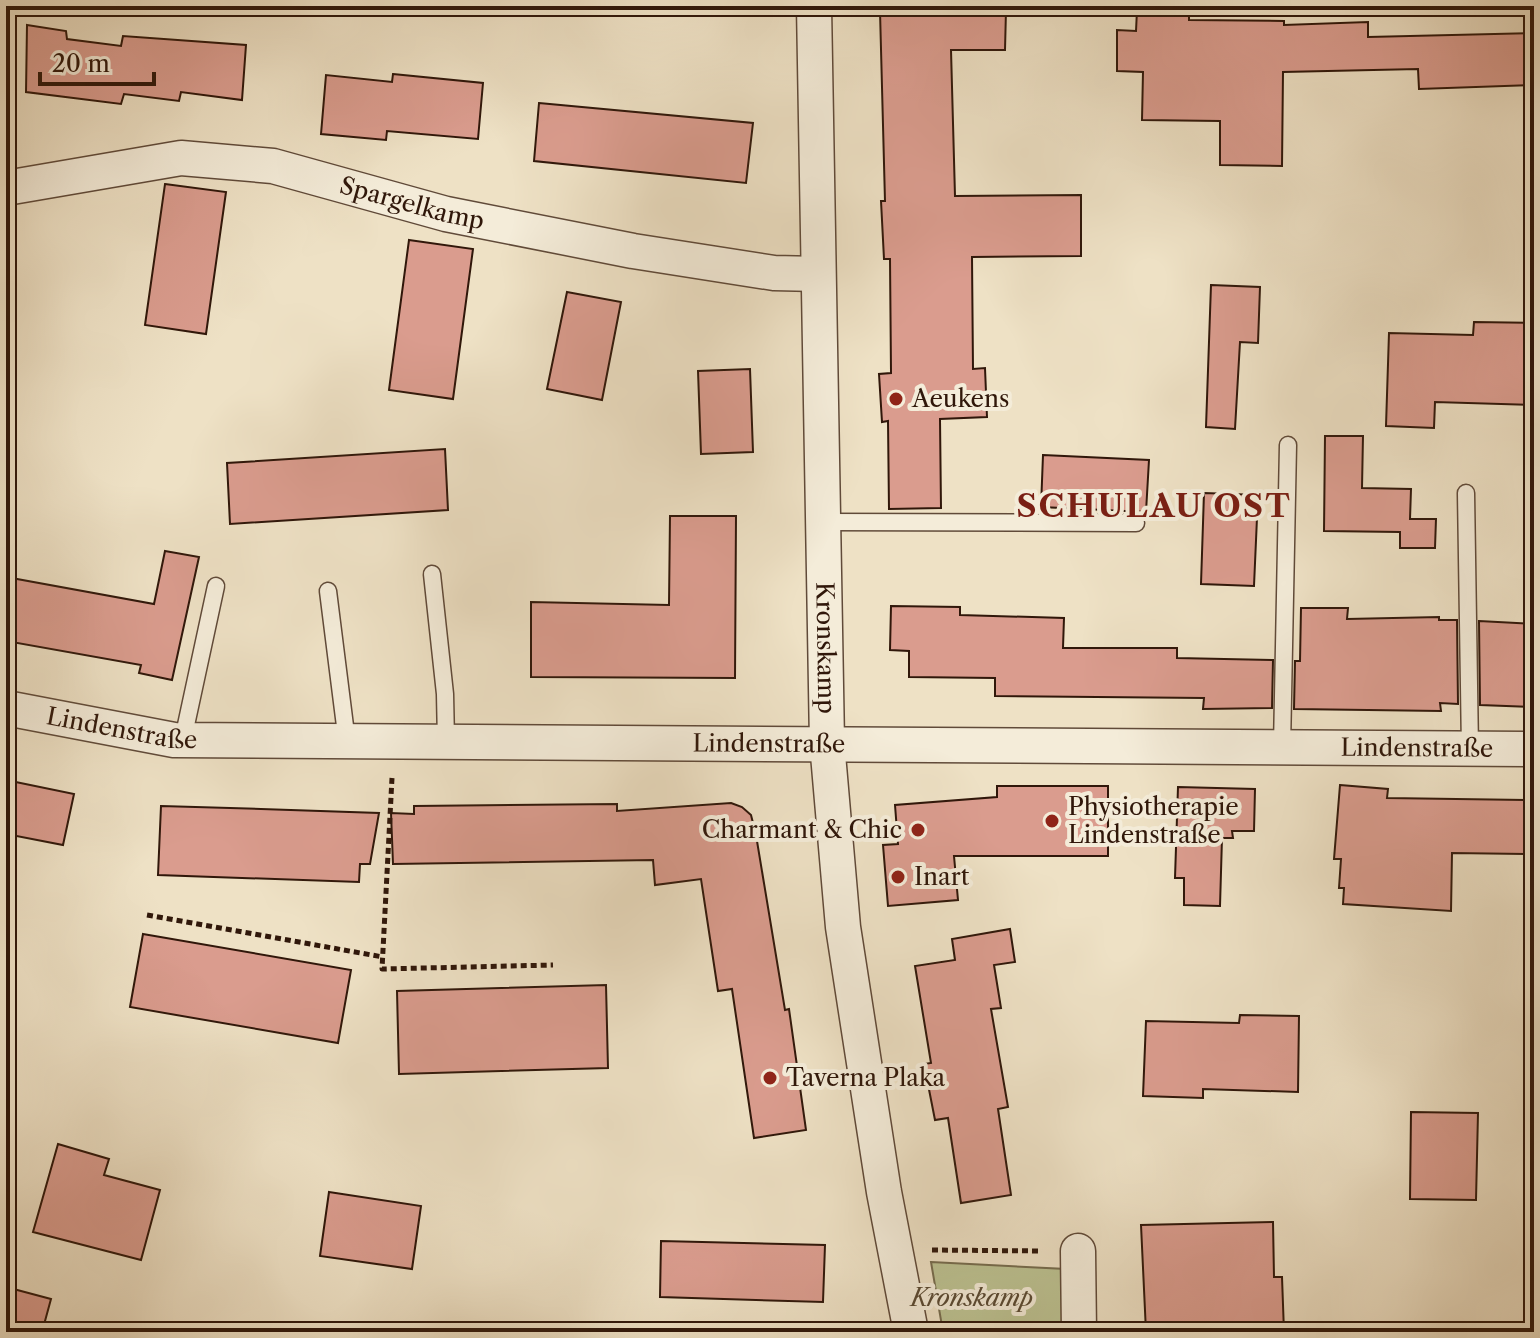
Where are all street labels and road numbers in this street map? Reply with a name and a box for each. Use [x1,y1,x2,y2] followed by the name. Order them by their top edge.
[337,170,487,235] street label: Spargelkamp
[810,582,841,714] street label: Kronskamp
[44,701,197,754] street label: Lindenstraße
[692,728,845,758] street label: Lindenstraße
[1340,733,1493,763] street label: Lindenstraße

